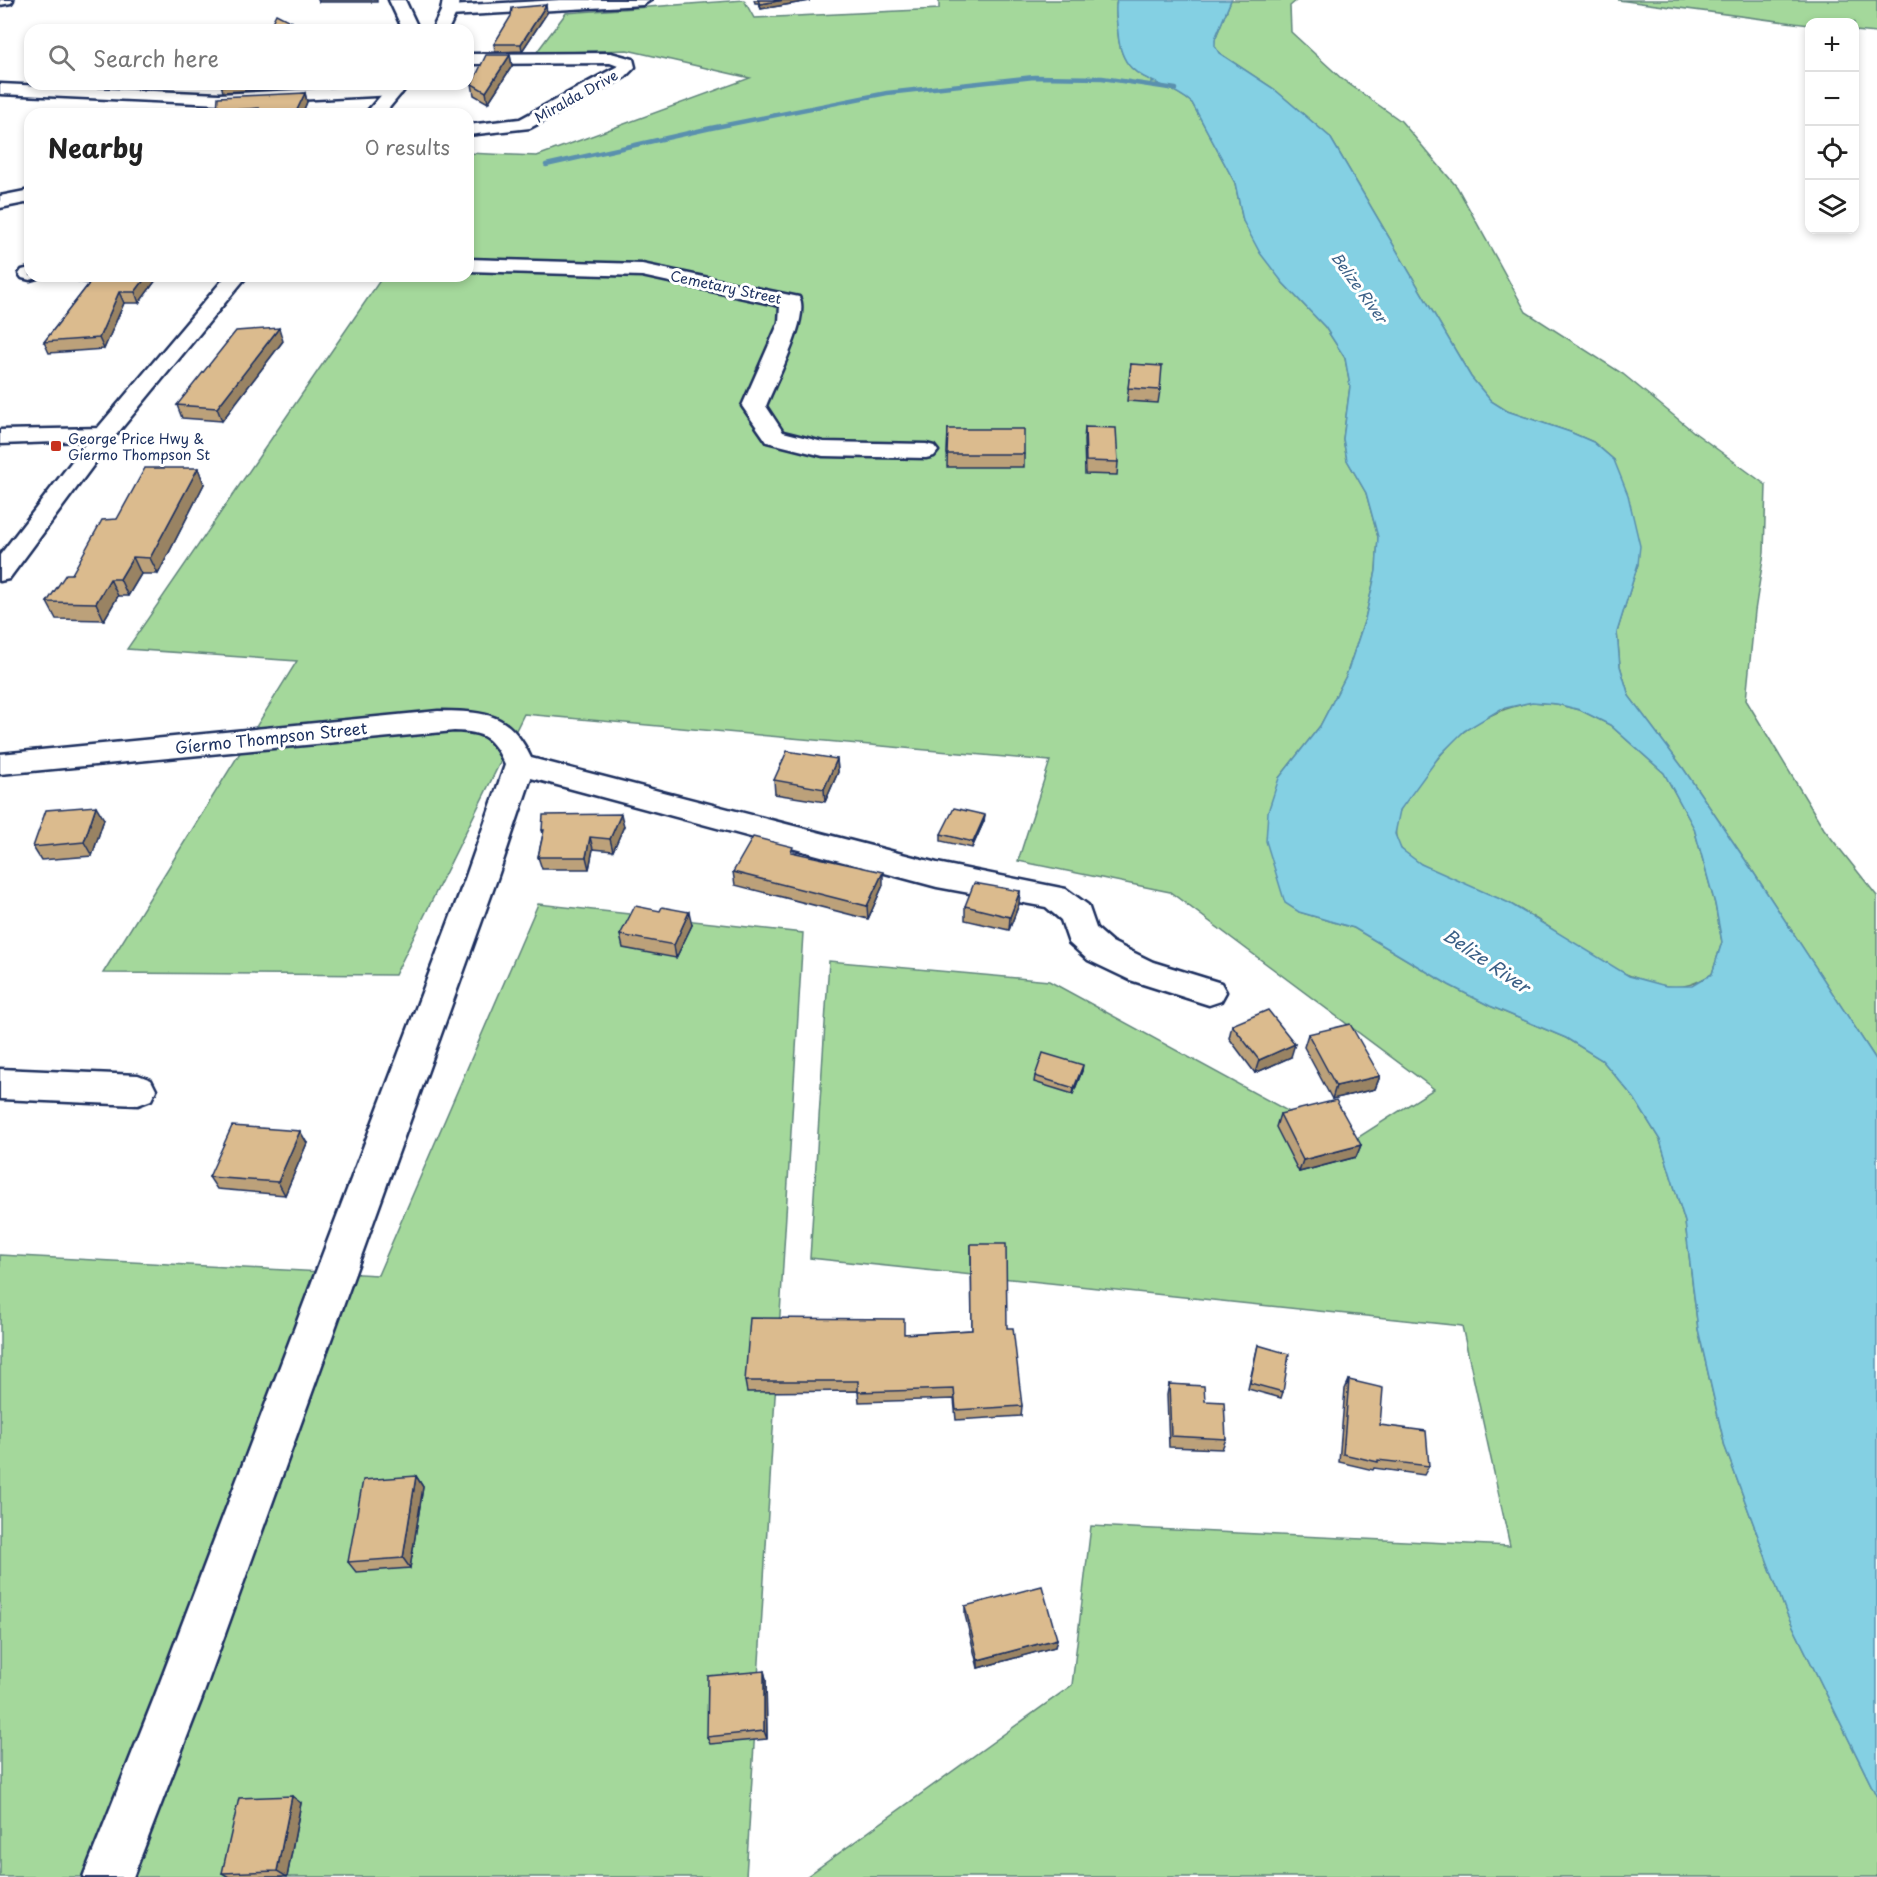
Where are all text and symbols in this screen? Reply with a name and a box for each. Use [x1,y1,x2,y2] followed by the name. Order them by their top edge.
[1805,18,1859,234] map controls
[1805,18,1859,72] button: +
[24,24,474,90] search box
[45,41,78,74] icon: search
[93,41,219,74] text: Search here
[530,64,622,128] street label: Miralda Drive
[1805,72,1859,126] button: −
[1805,126,1859,180] button: locate
[48,128,143,167] text: Nearby
[365,132,450,162] text: 0 results
[1805,180,1859,234] button: layers
[1326,247,1395,329] water label: Belize River
[668,265,784,309] street label: Cemetary Street
[68,428,211,465] place label: George Price Hwy & Giermo Thompson St
[49,439,63,453] marker: George Price Hwy & Giermo Thompson St
[174,715,369,759] street label: Gíermo Thompson Street
[1438,921,1538,1001] water label: Belize River

